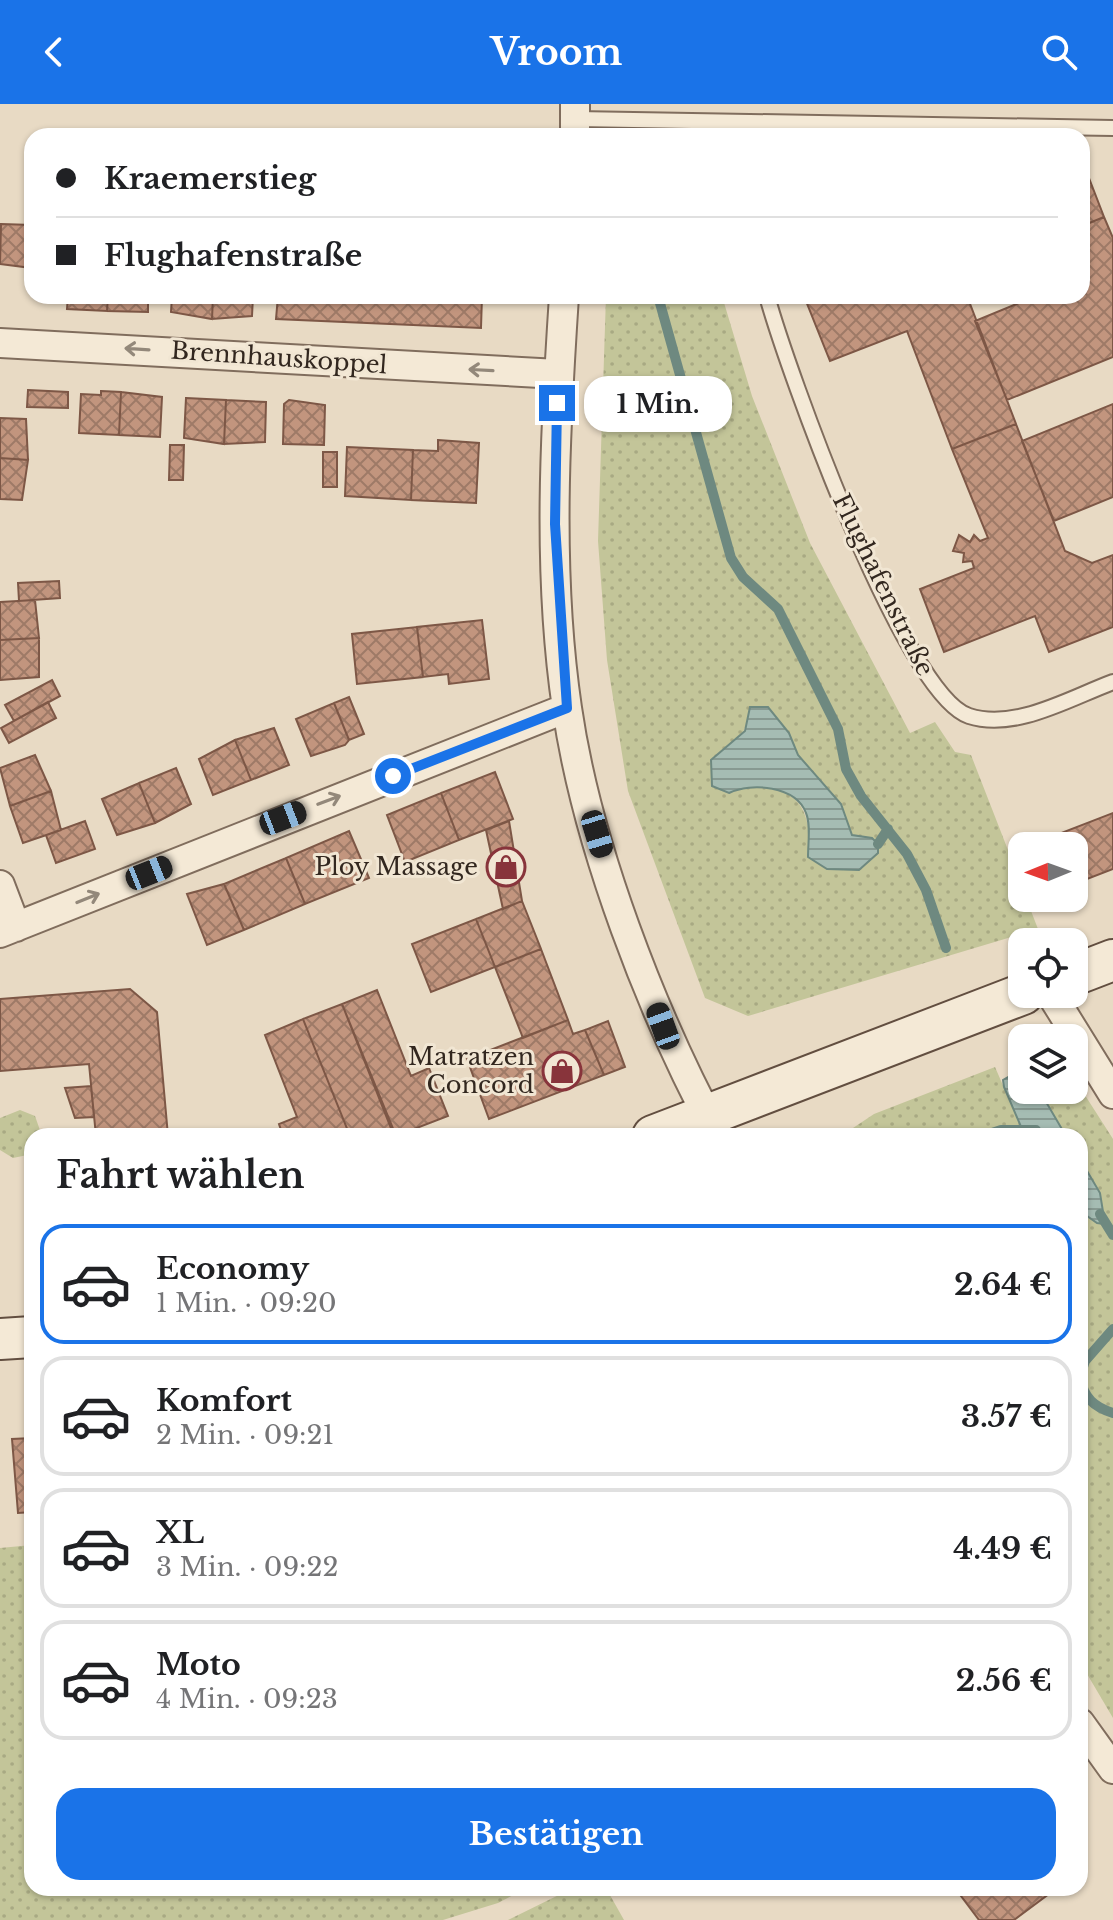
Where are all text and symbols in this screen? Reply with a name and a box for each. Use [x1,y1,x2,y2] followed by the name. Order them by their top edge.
[32,30,76,74] icon: back
[491,30,622,75] text: Vroom
[1037,30,1081,74] icon: search
[104,160,316,197] text: Kraemerstieg
[104,237,362,274] text: Flughafenstraße
[170,335,388,380] street label: Brennhauskoppel
[124,341,151,356] one-way arrow
[468,362,494,377] one-way arrow
[585,375,733,431] callout: 1 Min.
[539,385,575,421] route end
[616,388,700,420] text: 1 Min.
[827,489,940,681] street label: Flughafenstraße
[375,758,411,794] route start
[316,792,341,806] one-way arrow
[256,798,310,838] car
[579,808,615,860] car
[1008,832,1088,912] north arrow
[1008,832,1088,1104] map controls
[485,846,527,888] shop icon: Ploy Massage
[314,852,478,881] place label: Ploy Massage
[122,853,176,893] car
[75,889,100,904] one-way arrow
[1008,928,1088,1008] button: locate
[644,999,682,1053] car
[1008,1024,1088,1104] button: layers
[408,1042,534,1099] place label: Matratzen Concord
[541,1050,583,1092] shop icon: Matratzen Concord
[56,1153,304,1198] text: Fahrt wählen
[60,1248,132,1320] icon: car
[156,1250,309,1287] text: Economy
[954,1266,1052,1303] text: 2.64 €
[156,1287,337,1319] text: 1 Min. · 09:20
[60,1380,132,1452] icon: car
[156,1382,292,1419] text: Komfort
[961,1398,1052,1435] text: 3.57 €
[156,1419,334,1451] text: 2 Min. · 09:21
[60,1512,132,1584] icon: car
[156,1514,204,1551] text: XL
[953,1530,1052,1567] text: 4.49 €
[156,1551,339,1583] text: 3 Min. · 09:22
[60,1644,132,1716] icon: car
[156,1646,241,1683] text: Moto
[956,1662,1052,1699] text: 2.56 €
[156,1683,338,1715] text: 4 Min. · 09:23
[56,1788,1056,1880] button: Bestätigen

